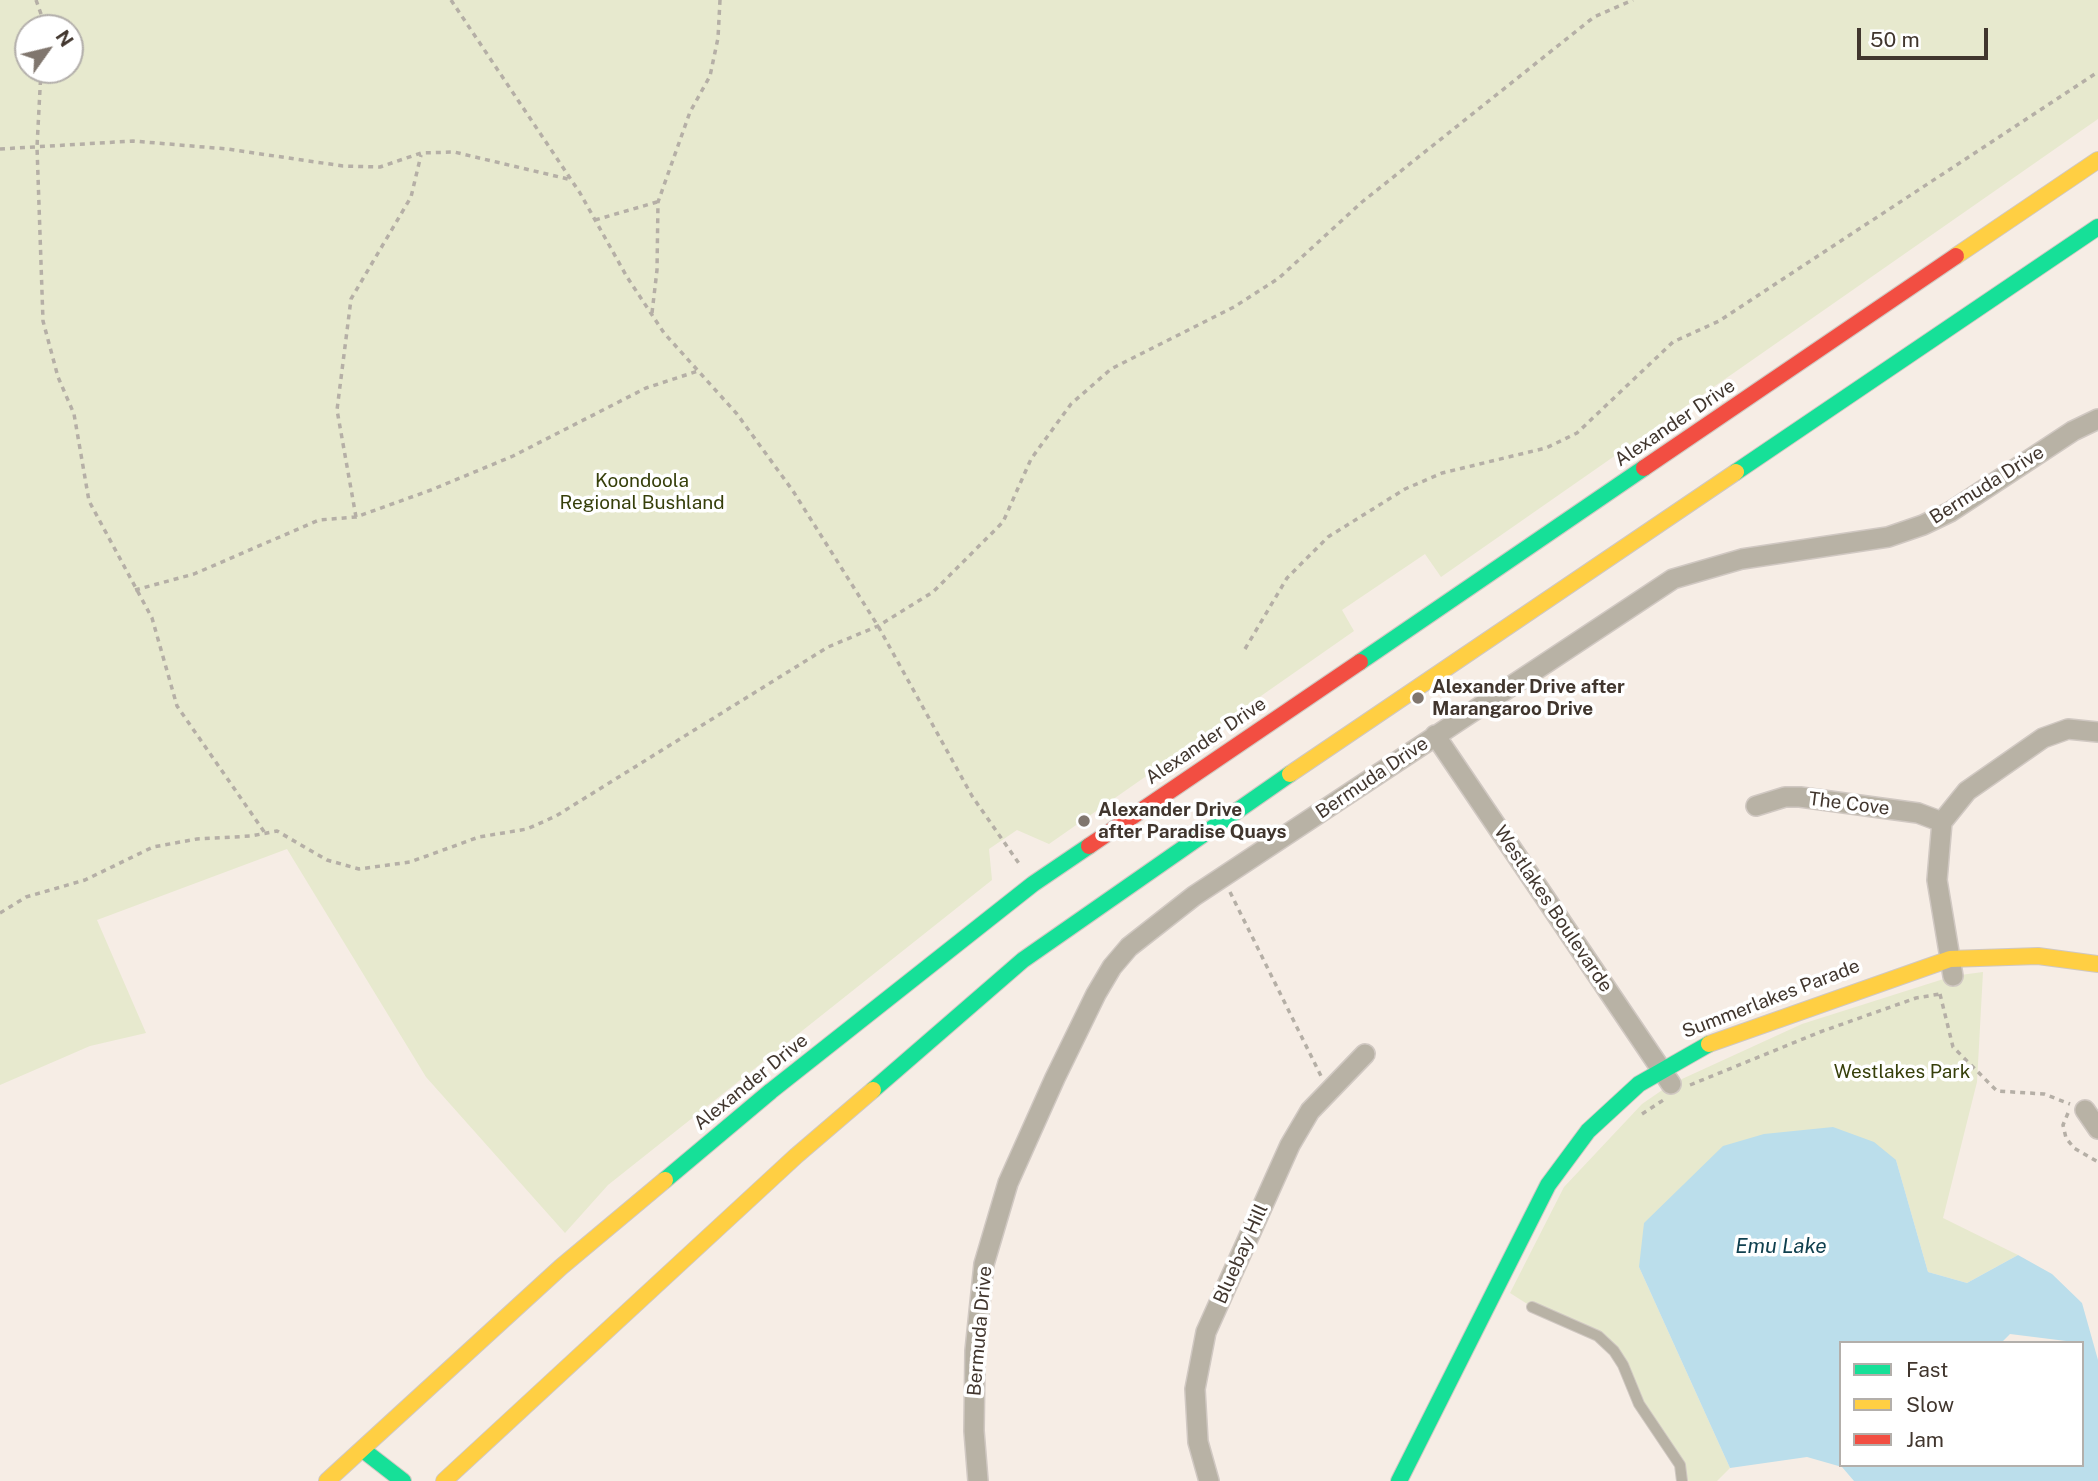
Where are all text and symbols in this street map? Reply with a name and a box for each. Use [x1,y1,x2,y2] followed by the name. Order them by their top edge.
[14,14,84,84] north arrow
[1860,14,1991,58] scale bar
[51,26,78,51] text: N
[1870,27,1920,52] text: 50 m
[1610,374,1740,472] street label: Alexander Drive
[1926,441,2048,529] street label: Bermuda Drive
[559,470,725,514] park label: Koondoola Regional Bushland
[1432,676,1625,720] place label: Alexander Drive after Marangaroo Drive
[1410,690,1426,706] marker: Alexander Drive after Marangaroo Drive
[1141,692,1271,790] street label: Alexander Drive
[1312,732,1432,824] street label: Bermuda Drive
[1807,788,1891,820] street label: The Cove
[1098,799,1287,843] place label: Alexander Drive after Paradise Quays
[1076,813,1092,829] marker: Alexander Drive after Paradise Quays
[1489,821,1617,997] street label: Westlakes Boulevarde
[1679,955,1863,1043] street label: Summerlakes Parade
[689,1029,813,1135] street label: Alexander Drive
[1834,1061,1970,1083] park label: Westlakes Park
[1209,1201,1273,1307] street label: Bluebay Hill
[1735,1234,1827,1260] water label: Emu Lake
[963,1265,997,1397] street label: Bermuda Drive
[1839,1341,2084,1467] legend
[1906,1357,1948,1382] text: Fast
[1906,1392,1954,1417] text: Slow
[1906,1427,1944,1452] text: Jam

